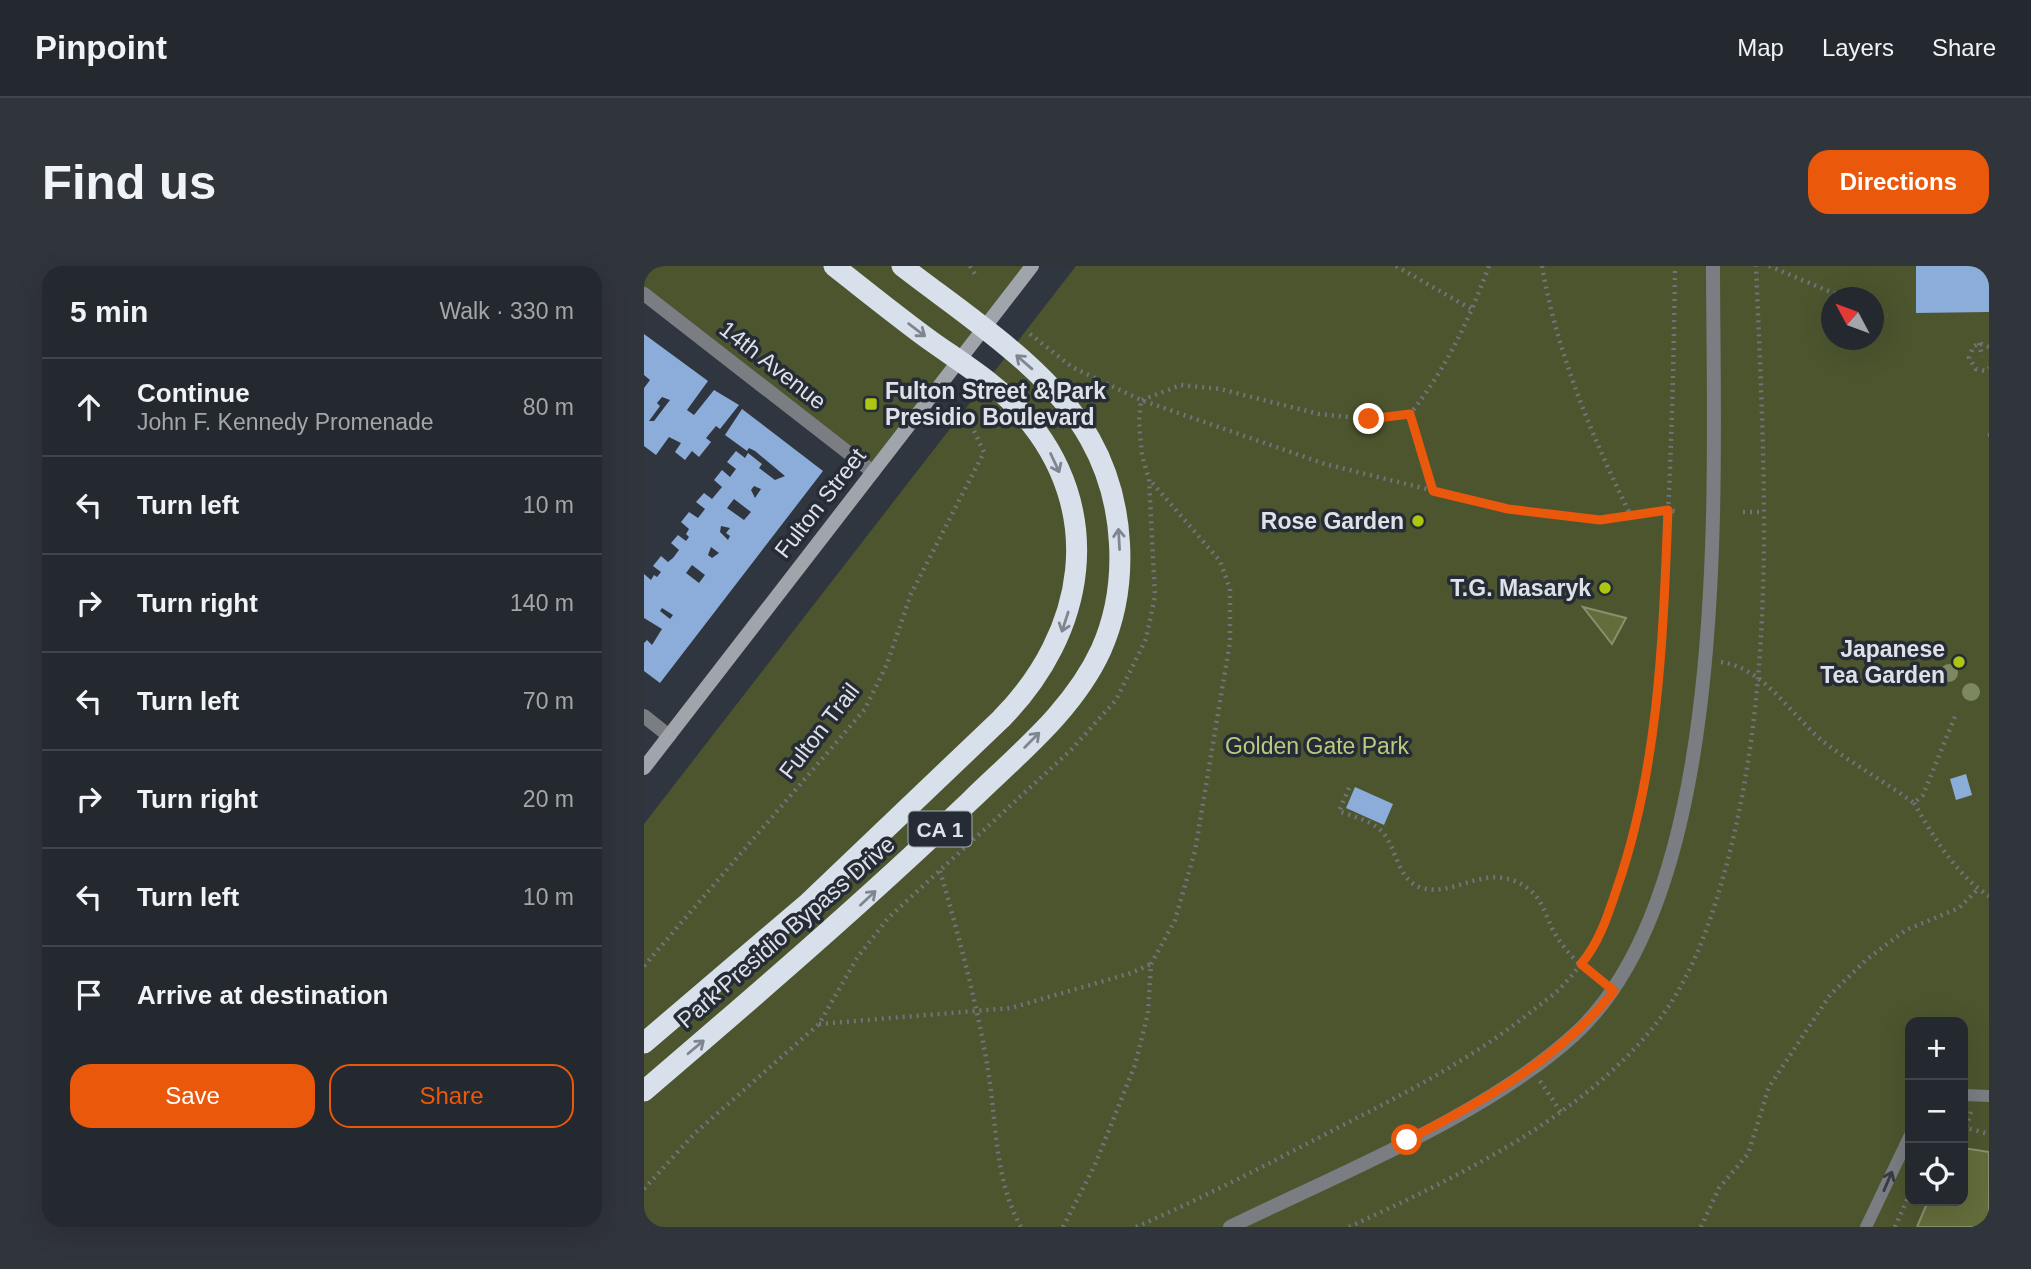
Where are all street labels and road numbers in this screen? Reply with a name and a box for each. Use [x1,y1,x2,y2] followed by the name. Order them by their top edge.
[715,316,831,414] street label: 14th Avenue
[769,443,871,563] street label: Fulton Street
[774,678,864,784] street label: Fulton Trail
[908,812,972,846] road number: CA 1
[672,831,900,1033] street label: Park Presidio Bypass Drive

